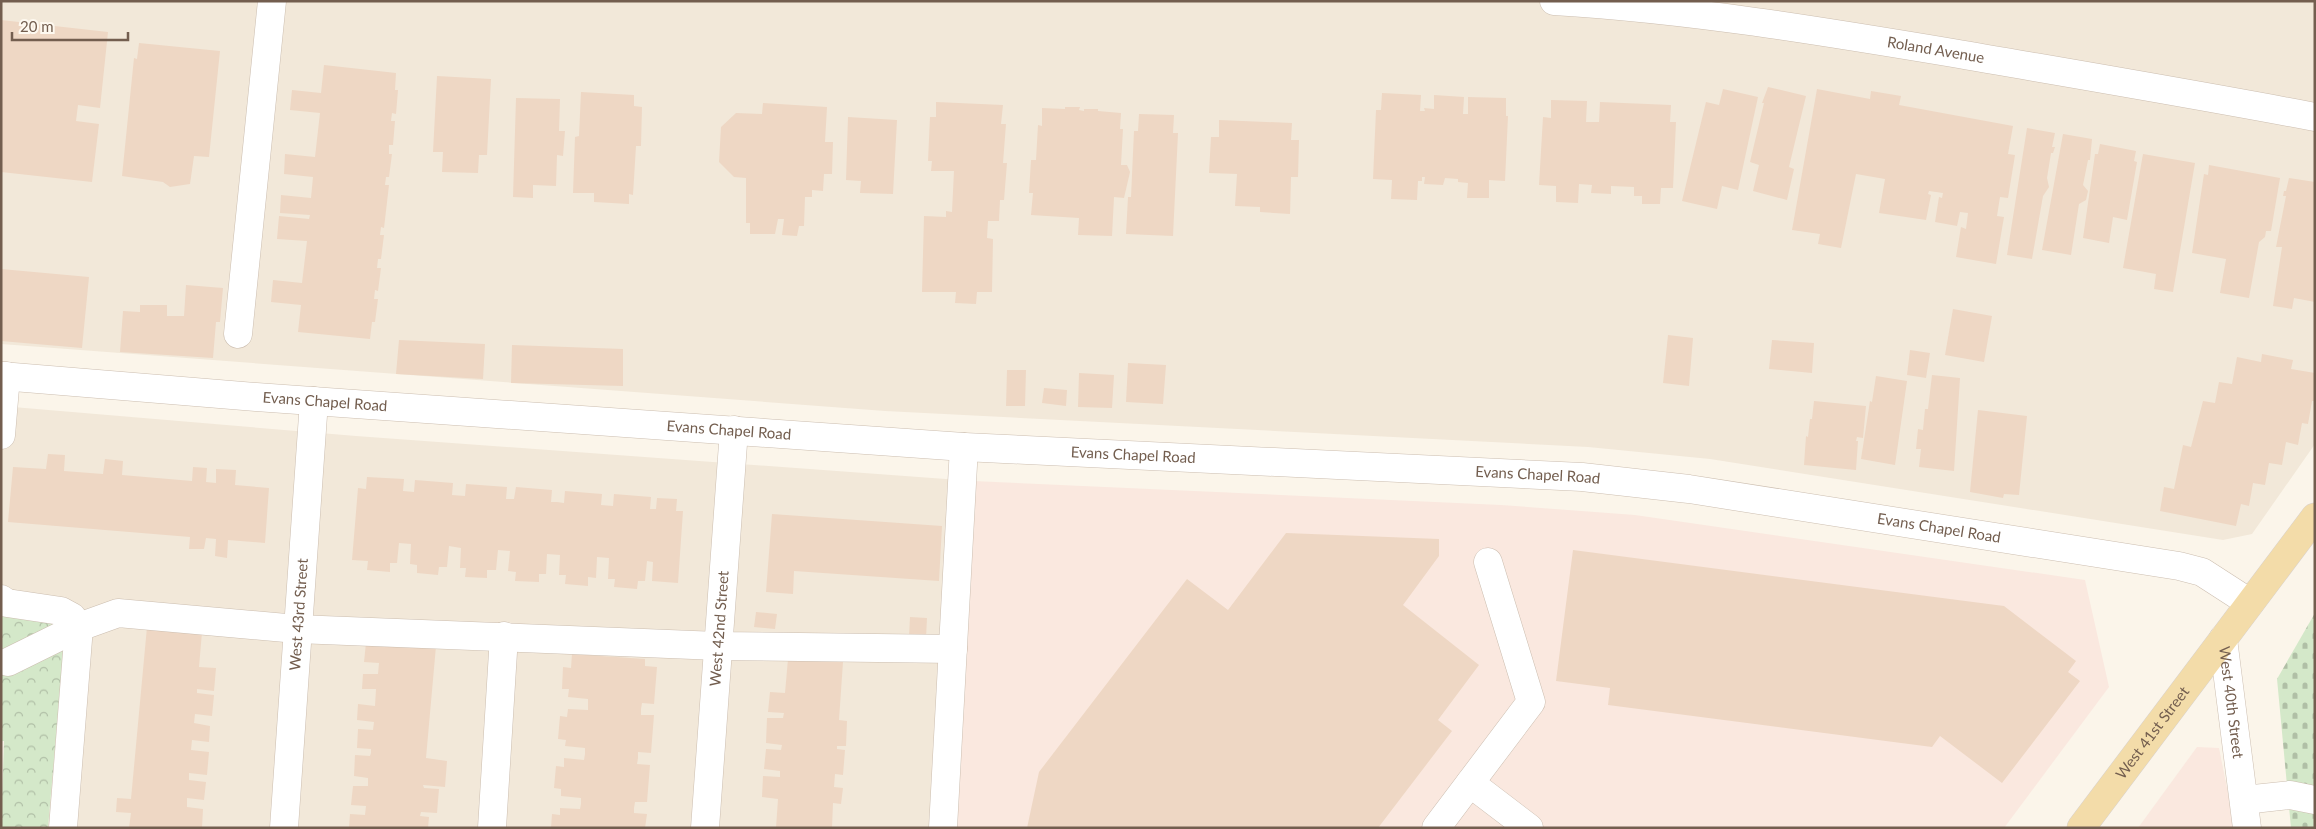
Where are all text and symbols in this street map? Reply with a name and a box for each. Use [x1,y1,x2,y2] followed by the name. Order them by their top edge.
[12,10,129,42] scale bar
[20,17,54,35] text: 20 m
[1886,32,1986,66] street label: Roland Avenue
[262,387,388,414] street label: Evans Chapel Road
[666,416,792,443] street label: Evans Chapel Road
[1070,442,1196,466] street label: Evans Chapel Road
[1475,462,1601,487] street label: Evans Chapel Road
[1876,509,2002,546] street label: Evans Chapel Road
[285,557,311,671] street label: West 43rd Street
[705,569,732,687] street label: West 42nd Street
[2216,645,2248,760] street label: West 40th Street
[2111,682,2193,782] street label: West 41st Street

